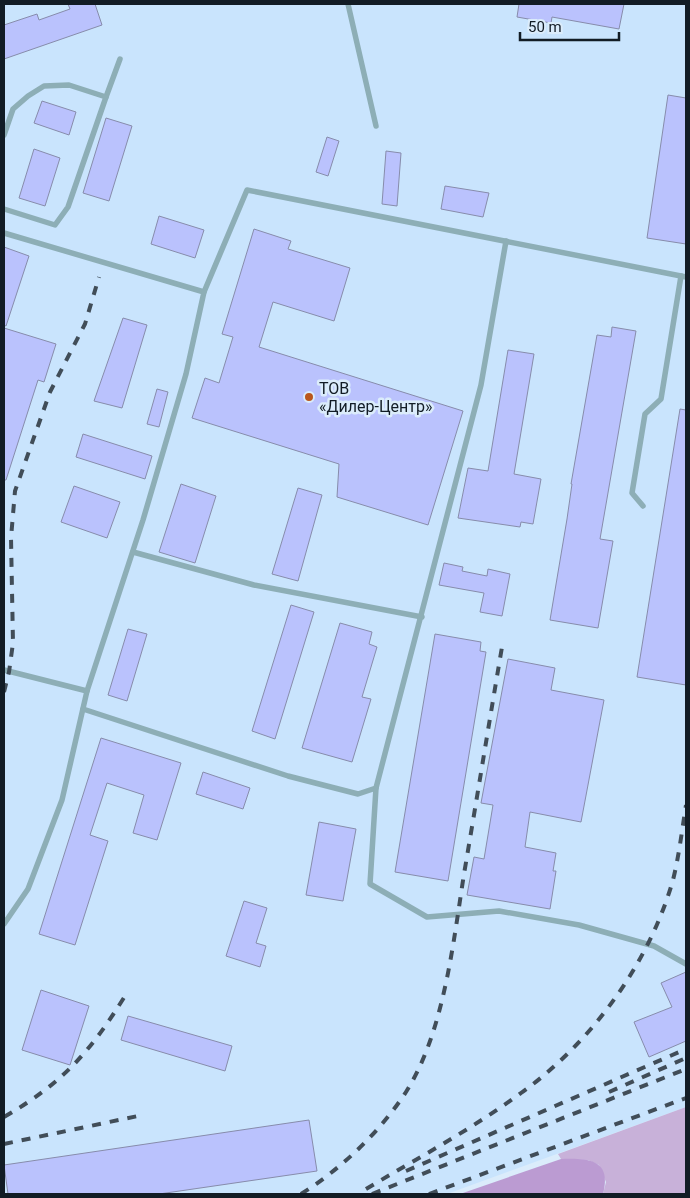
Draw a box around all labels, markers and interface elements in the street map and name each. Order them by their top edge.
scale bar [520,10,619,42]
text: 50 m [528,18,562,36]
place label: ТОВ «Дилер-Центр» [319,379,433,416]
marker: ТОВ «Дилер-Центр» [303,391,315,403]

